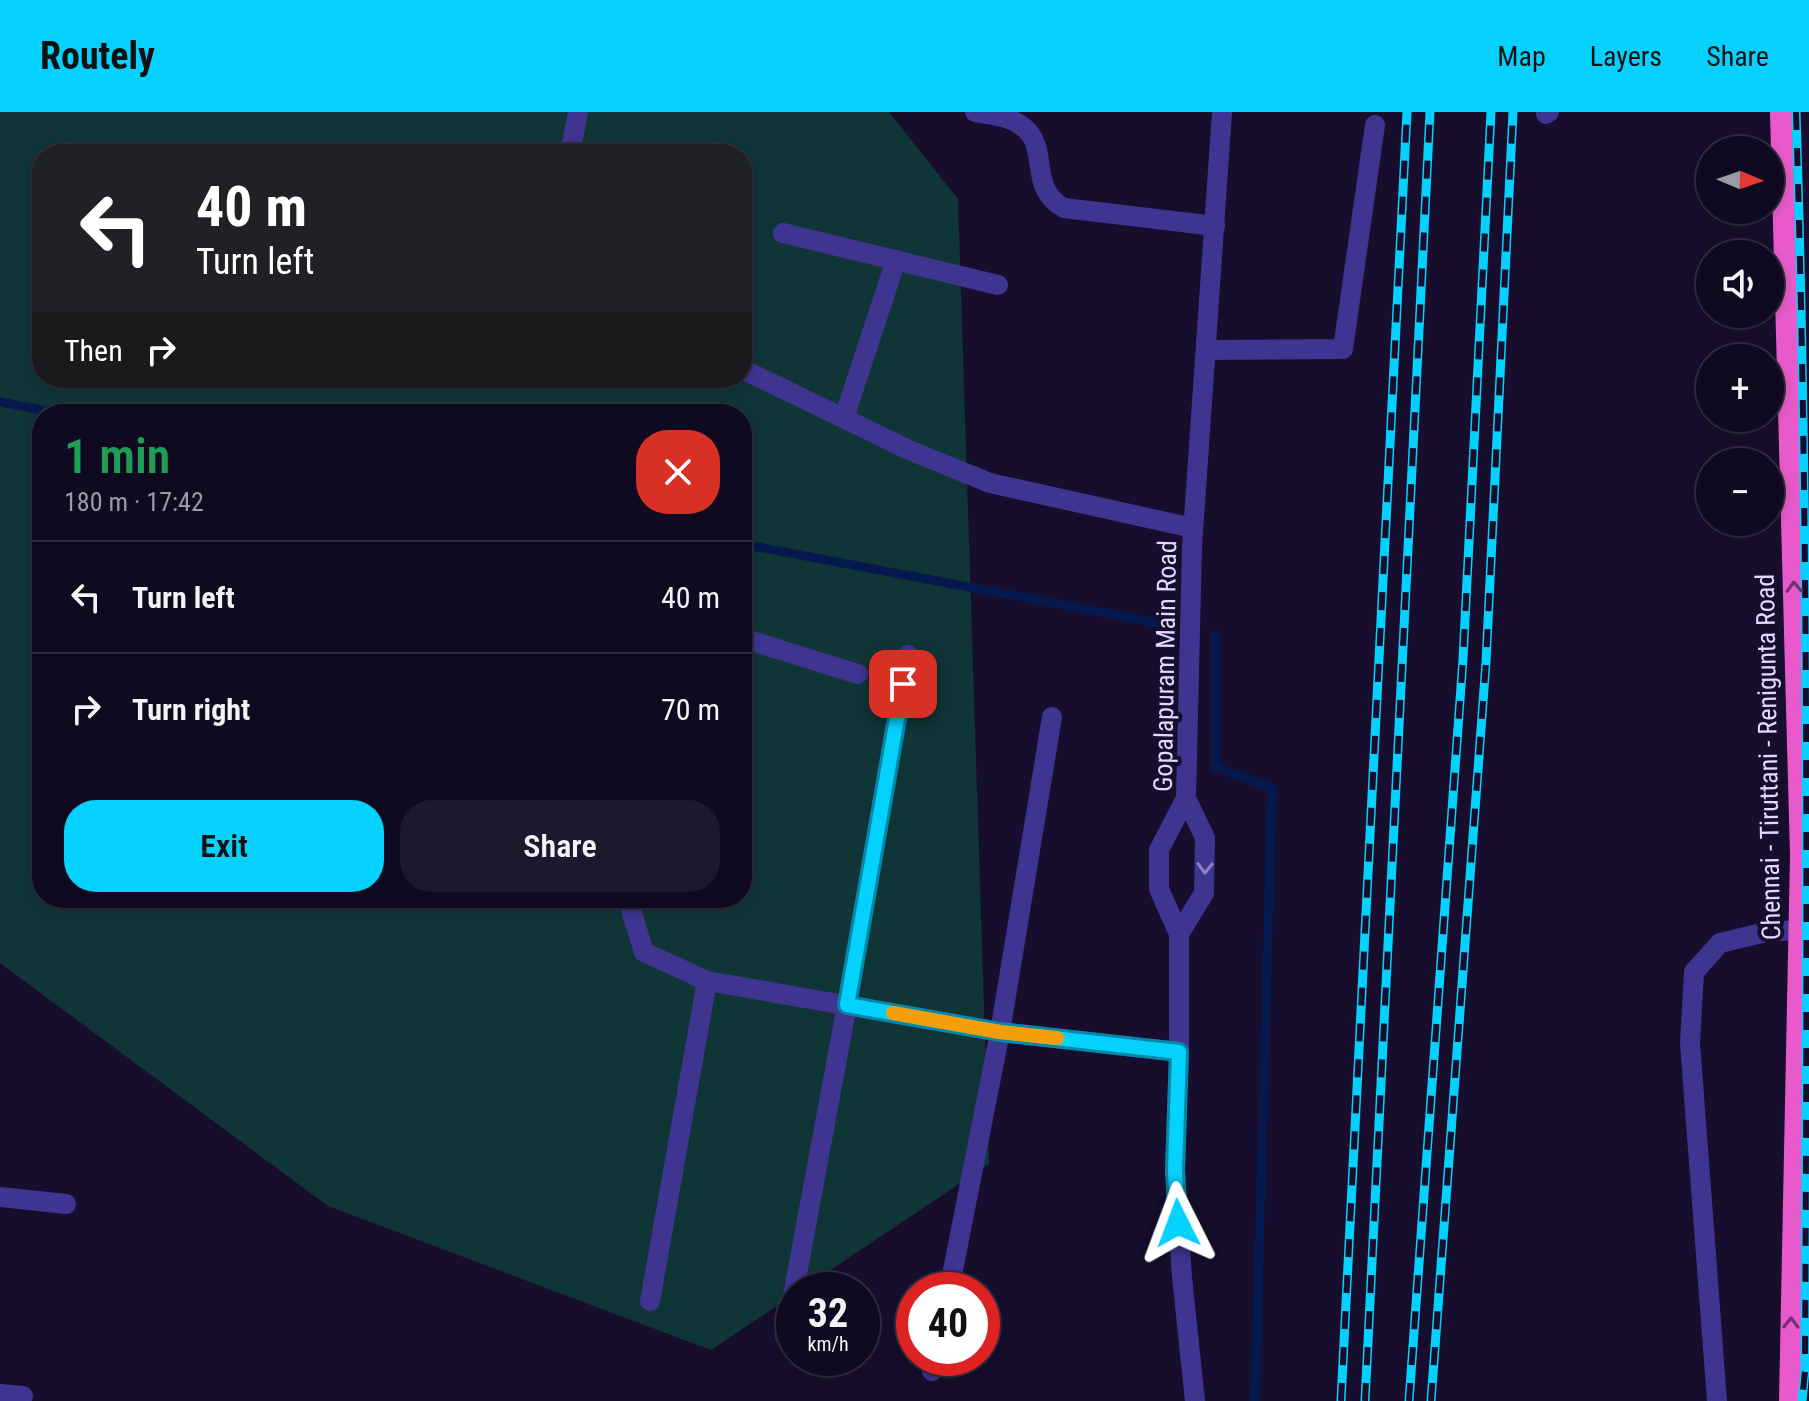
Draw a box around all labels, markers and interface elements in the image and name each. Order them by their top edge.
text: Routely [40,34,155,78]
text: Map [1497,40,1546,73]
text: Layers [1590,40,1662,73]
text: Share [1706,40,1769,73]
north arrow [1696,136,1784,224]
map controls [1696,136,1784,536]
text: 40 m [196,174,307,240]
icon: left [64,176,168,280]
button: sound [1696,240,1784,328]
text: Turn left [196,241,314,283]
icon: right [139,328,183,372]
text: Then [64,333,123,368]
button: + [1696,344,1784,432]
text: 1 min [64,428,170,485]
button: close [636,430,720,514]
button: − [1696,448,1784,536]
text: 180 m · 17:42 [64,487,204,517]
street label: Gopalapuram Main Road [1148,540,1182,792]
street label: Chennai - Tiruttani - Renigunta Road [1750,573,1786,941]
icon: left [64,575,108,619]
text: Turn left [132,580,235,615]
text: 40 m [661,580,720,615]
one-way arrow [1785,580,1803,593]
pin [869,650,937,718]
icon: arrive [881,662,925,706]
icon: right [64,687,108,731]
text: Turn right [132,692,250,727]
text: 70 m [661,692,720,727]
button: Exit [64,800,384,892]
button: Share [400,800,720,892]
one-way arrow [1196,862,1214,875]
position arrow [1136,1181,1220,1265]
speed limit sign: 40 [896,1272,1000,1376]
text: 32 [808,1290,848,1337]
one-way arrow [1783,1316,1800,1329]
text: km/h [807,1332,849,1356]

